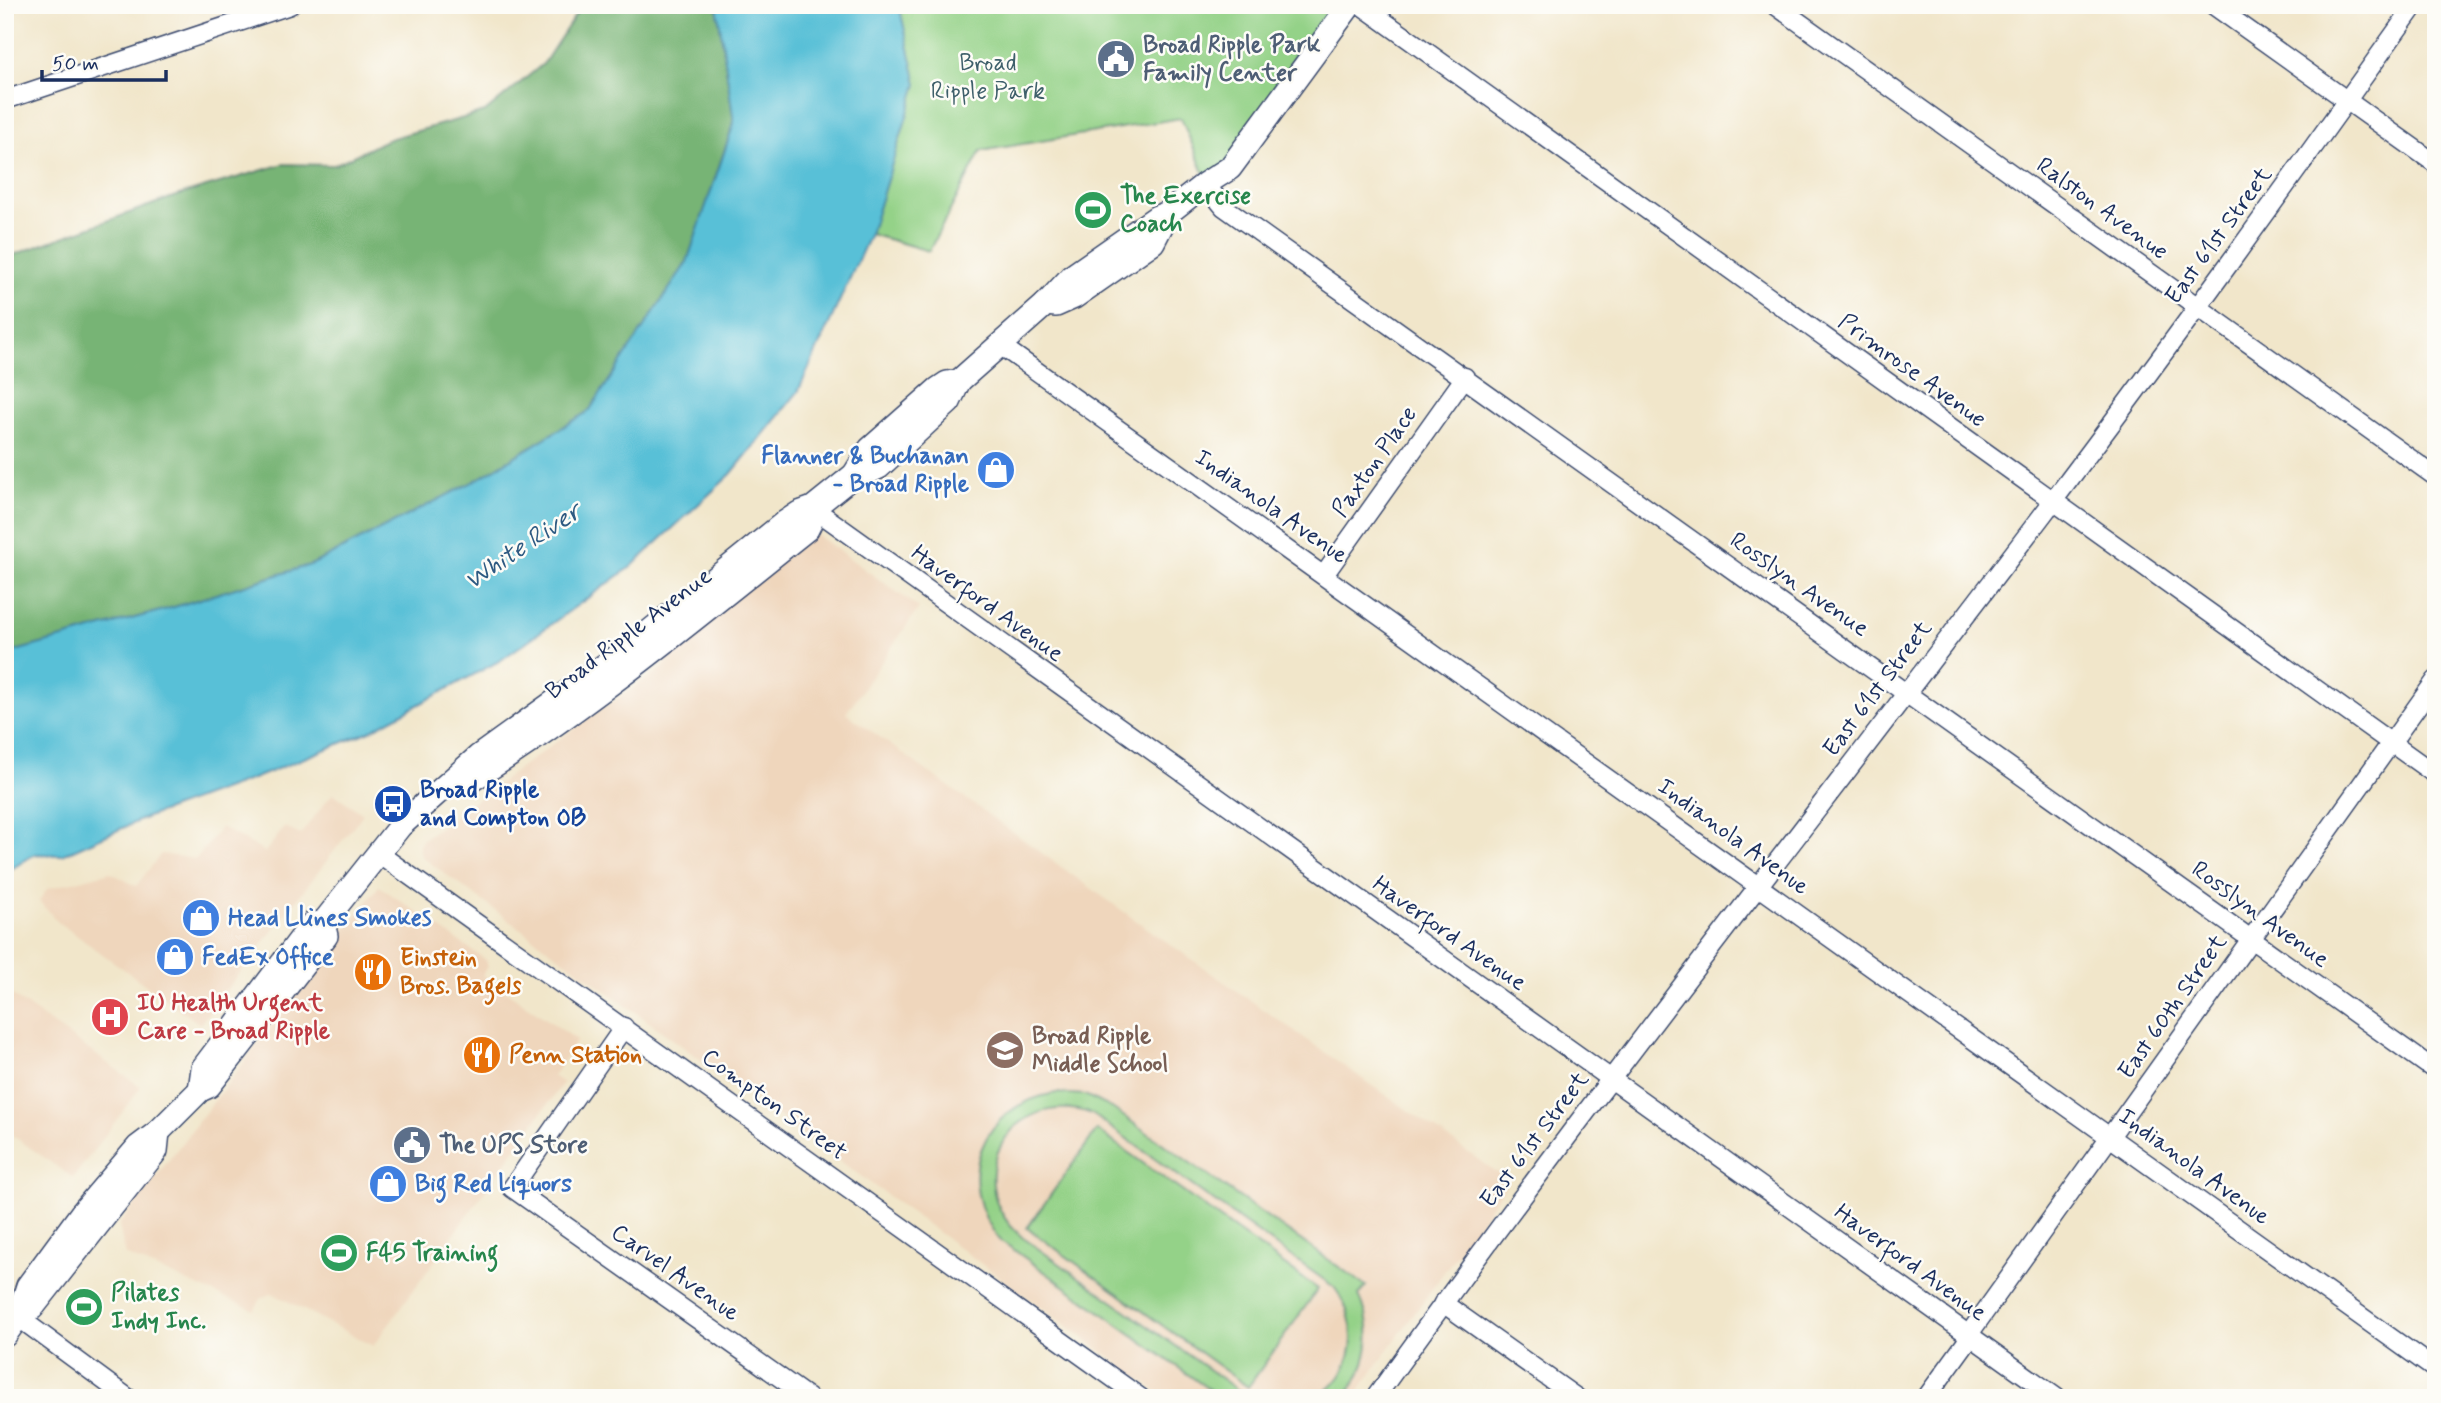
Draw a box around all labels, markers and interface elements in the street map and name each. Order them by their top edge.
place label: Broad Ripple Park Family Center [1143,30,1321,89]
scale bar [42,38,166,82]
public building icon: Broad Ripple Park Family Center [1095,38,1137,80]
park label: Broad Ripple Park [931,48,1045,107]
text: 50 m [52,50,99,78]
street label: Ralston Avenue [2030,151,2174,267]
street label: East 61st Street [2158,161,2280,311]
place label: The Exercise Coach [1120,181,1251,240]
sports icon: The Exercise Coach [1072,189,1114,231]
street label: Primrose Avenue [1832,307,1992,435]
street label: Paxton Place [1325,400,1425,524]
place label: Flanner & Buchanan - Broad Ripple [761,441,970,500]
street label: Indianola Avenue [1188,443,1354,571]
shop icon: Flanner & Buchanan - Broad Ripple [975,449,1017,491]
water label: White River [458,493,591,598]
street label: Rosslyn Avenue [1723,526,1875,645]
street label: Haverford Avenue [903,538,1070,672]
street label: Broad Ripple Avenue [539,561,719,707]
street label: East 61st Street [1817,615,1939,763]
street label: Indianola Avenue [1651,771,1815,903]
place label: Broad Ripple and Compton OB [420,775,586,834]
bus stop icon: Broad Ripple and Compton OB [372,783,414,825]
street label: Rosslyn Avenue [2185,855,2335,976]
street label: Haverford Avenue [1365,869,1532,1000]
shop icon: Head Llines Smokes [180,897,222,939]
place label: Head Llines Smokes [228,903,432,934]
street label: East 60th Street [2111,928,2235,1086]
shop icon: FedEx Office [154,936,196,978]
place label: FedEx Office [202,942,334,973]
place label: Einstein Bros. Bagels [400,943,522,1005]
restaurant icon: Einstein Bros. Bagels [352,951,394,993]
place label: IU Health Urgent Care - Broad Ripple [137,988,331,1047]
hospital icon: IU Health Urgent Care - Broad Ripple [89,996,131,1038]
place label: Broad Ripple Middle School [1032,1021,1168,1080]
school or university icon: Broad Ripple Middle School [984,1029,1026,1071]
restaurant icon: Penn Station [461,1034,503,1076]
place label: Penn Station [509,1040,642,1071]
street label: Compton Street [695,1042,853,1168]
street label: East 61st Street [1474,1066,1596,1214]
street label: Indianola Avenue [2112,1101,2276,1233]
public building icon: The UPS Store [391,1124,433,1166]
place label: The UPS Store [439,1130,588,1161]
shop icon: Big Red Liquors [367,1163,409,1205]
place label: Big Red Liquors [415,1169,572,1203]
street label: Haverford Avenue [1826,1197,1993,1331]
street label: Carvel Avenue [605,1217,745,1329]
sports icon: F45 Training [318,1232,360,1274]
place label: F45 Training [366,1238,498,1272]
place label: Pilates Indy Inc. [111,1278,206,1337]
sports icon: Pilates Indy Inc. [63,1286,105,1328]

